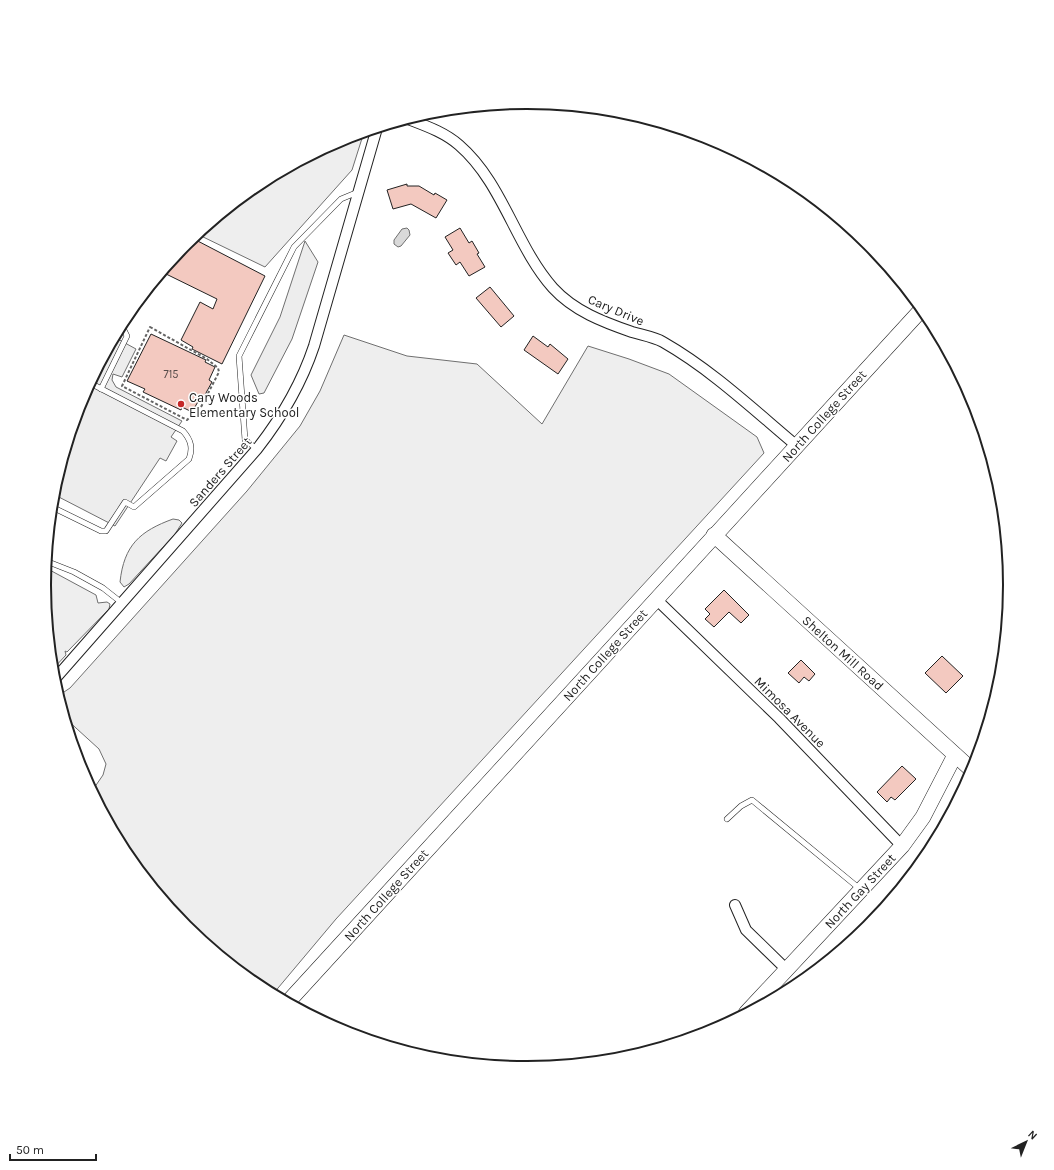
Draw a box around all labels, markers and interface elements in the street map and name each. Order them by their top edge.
street label: Cary Drive [586,292,647,329]
street label: North College Street [779,367,869,465]
house number: 715 [163,368,179,381]
place label: Cary Woods Elementary School [189,390,299,420]
marker: Cary Woods Elementary School [176,399,186,409]
street label: Sanders Street [186,434,254,510]
street label: North College Street [560,606,650,704]
street label: Shelton Mill Road [799,613,887,693]
street label: Mimosa Avenue [751,673,829,751]
street label: North College Street [341,846,431,944]
street label: North Gay Street [821,850,899,932]
north arrow [1006,1122,1046,1162]
text: N [1025,1128,1040,1142]
scale bar [10,1136,96,1162]
text: 50 m [16,1143,44,1157]

